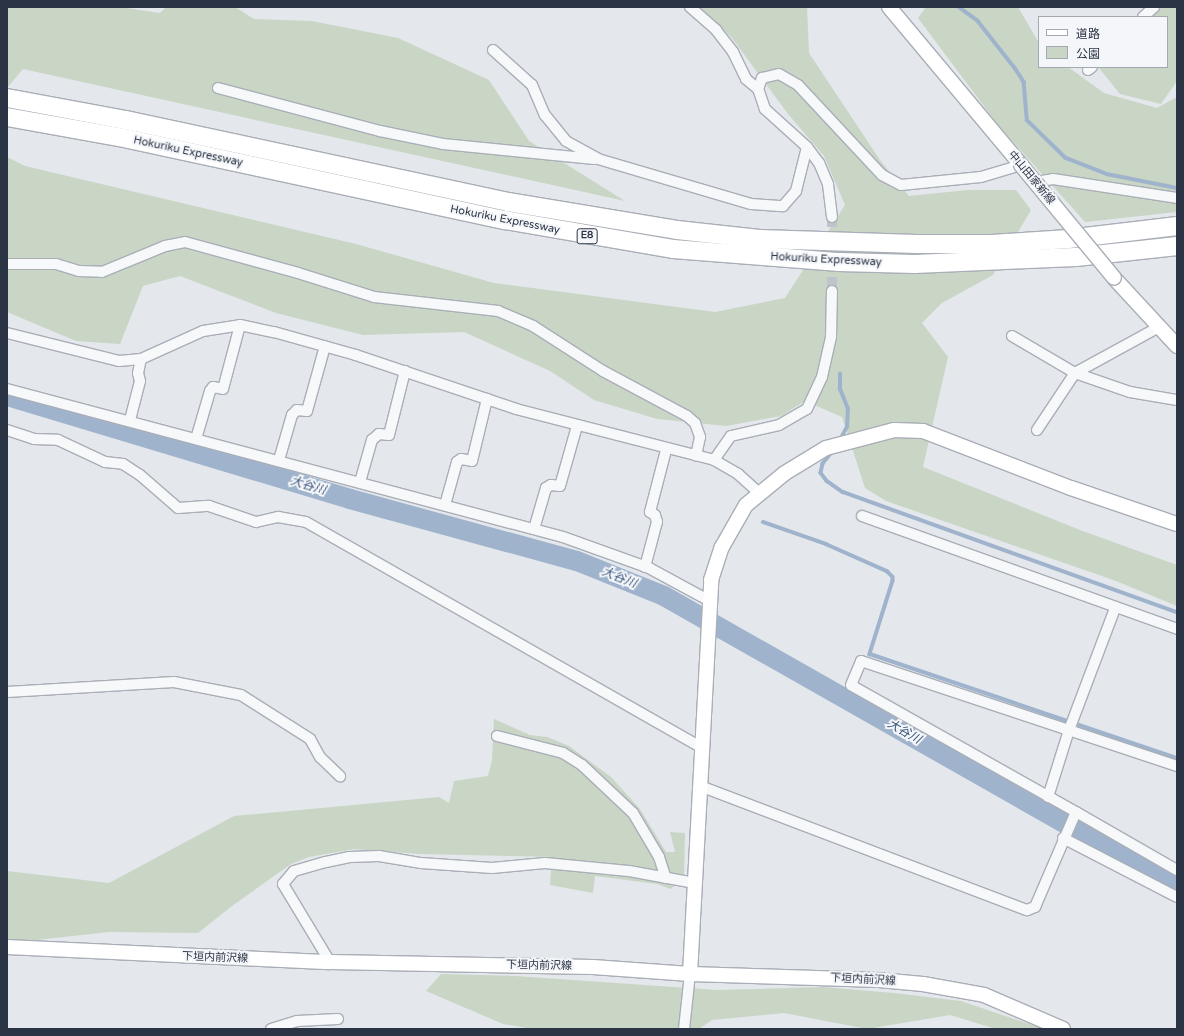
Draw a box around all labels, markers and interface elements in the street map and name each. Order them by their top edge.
legend [1038,16,1168,68]
text: 道路 [1076,27,1100,41]
text: 公園 [1076,47,1100,61]
street label: Hokuriku Expressway [132,134,244,170]
street label: 中山田家新線 [1005,148,1057,208]
street label: Hokuriku Expressway [449,203,561,237]
road number: E8 [576,228,598,244]
street label: Hokuriku Expressway [770,250,882,270]
water label: 大谷川 [289,474,327,498]
water label: 大谷川 [600,565,638,591]
water label: 大谷川 [885,717,923,747]
street label: 下垣内前沢線 [182,950,248,966]
street label: 下垣内前沢線 [506,959,572,973]
street label: 下垣内前沢線 [830,972,896,988]

